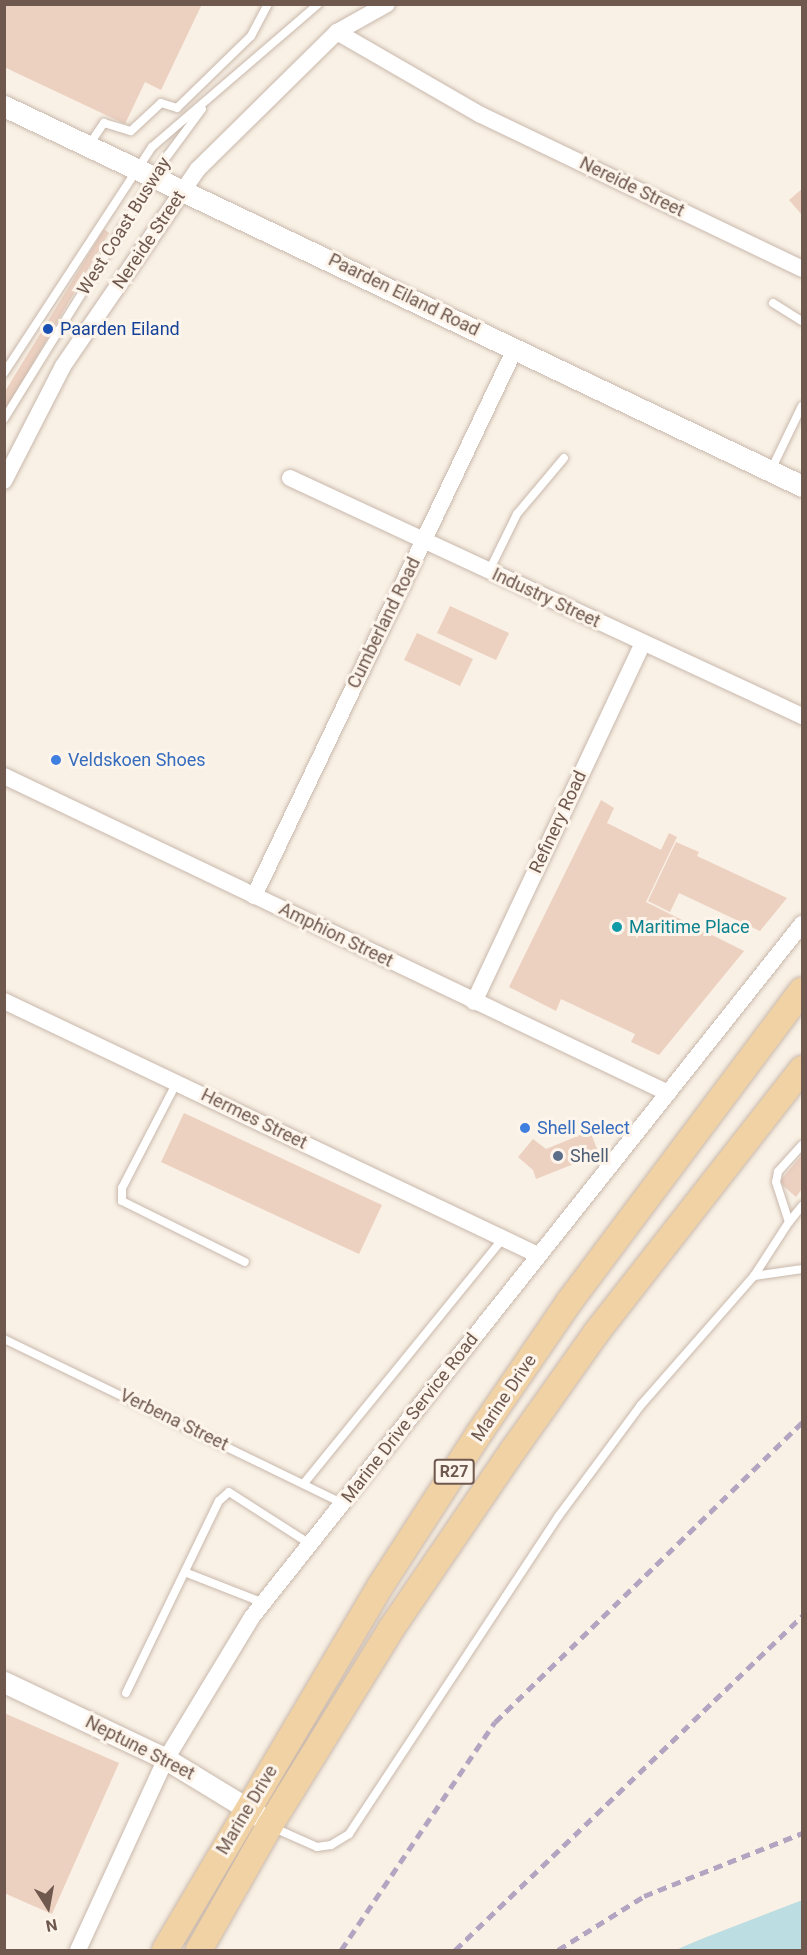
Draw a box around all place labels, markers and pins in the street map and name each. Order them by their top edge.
place label: Paarden Eiland [60,318,180,340]
marker: Paarden Eiland [41,322,55,336]
place label: Veldskoen Shoes [68,749,205,771]
marker: Veldskoen Shoes [49,753,63,767]
place label: Maritime Place [629,916,750,938]
marker: Maritime Place [610,920,624,934]
place label: Shell Select [537,1117,630,1139]
marker: Shell Select [518,1121,532,1135]
place label: Shell [570,1145,609,1167]
marker: Shell [551,1149,565,1163]

